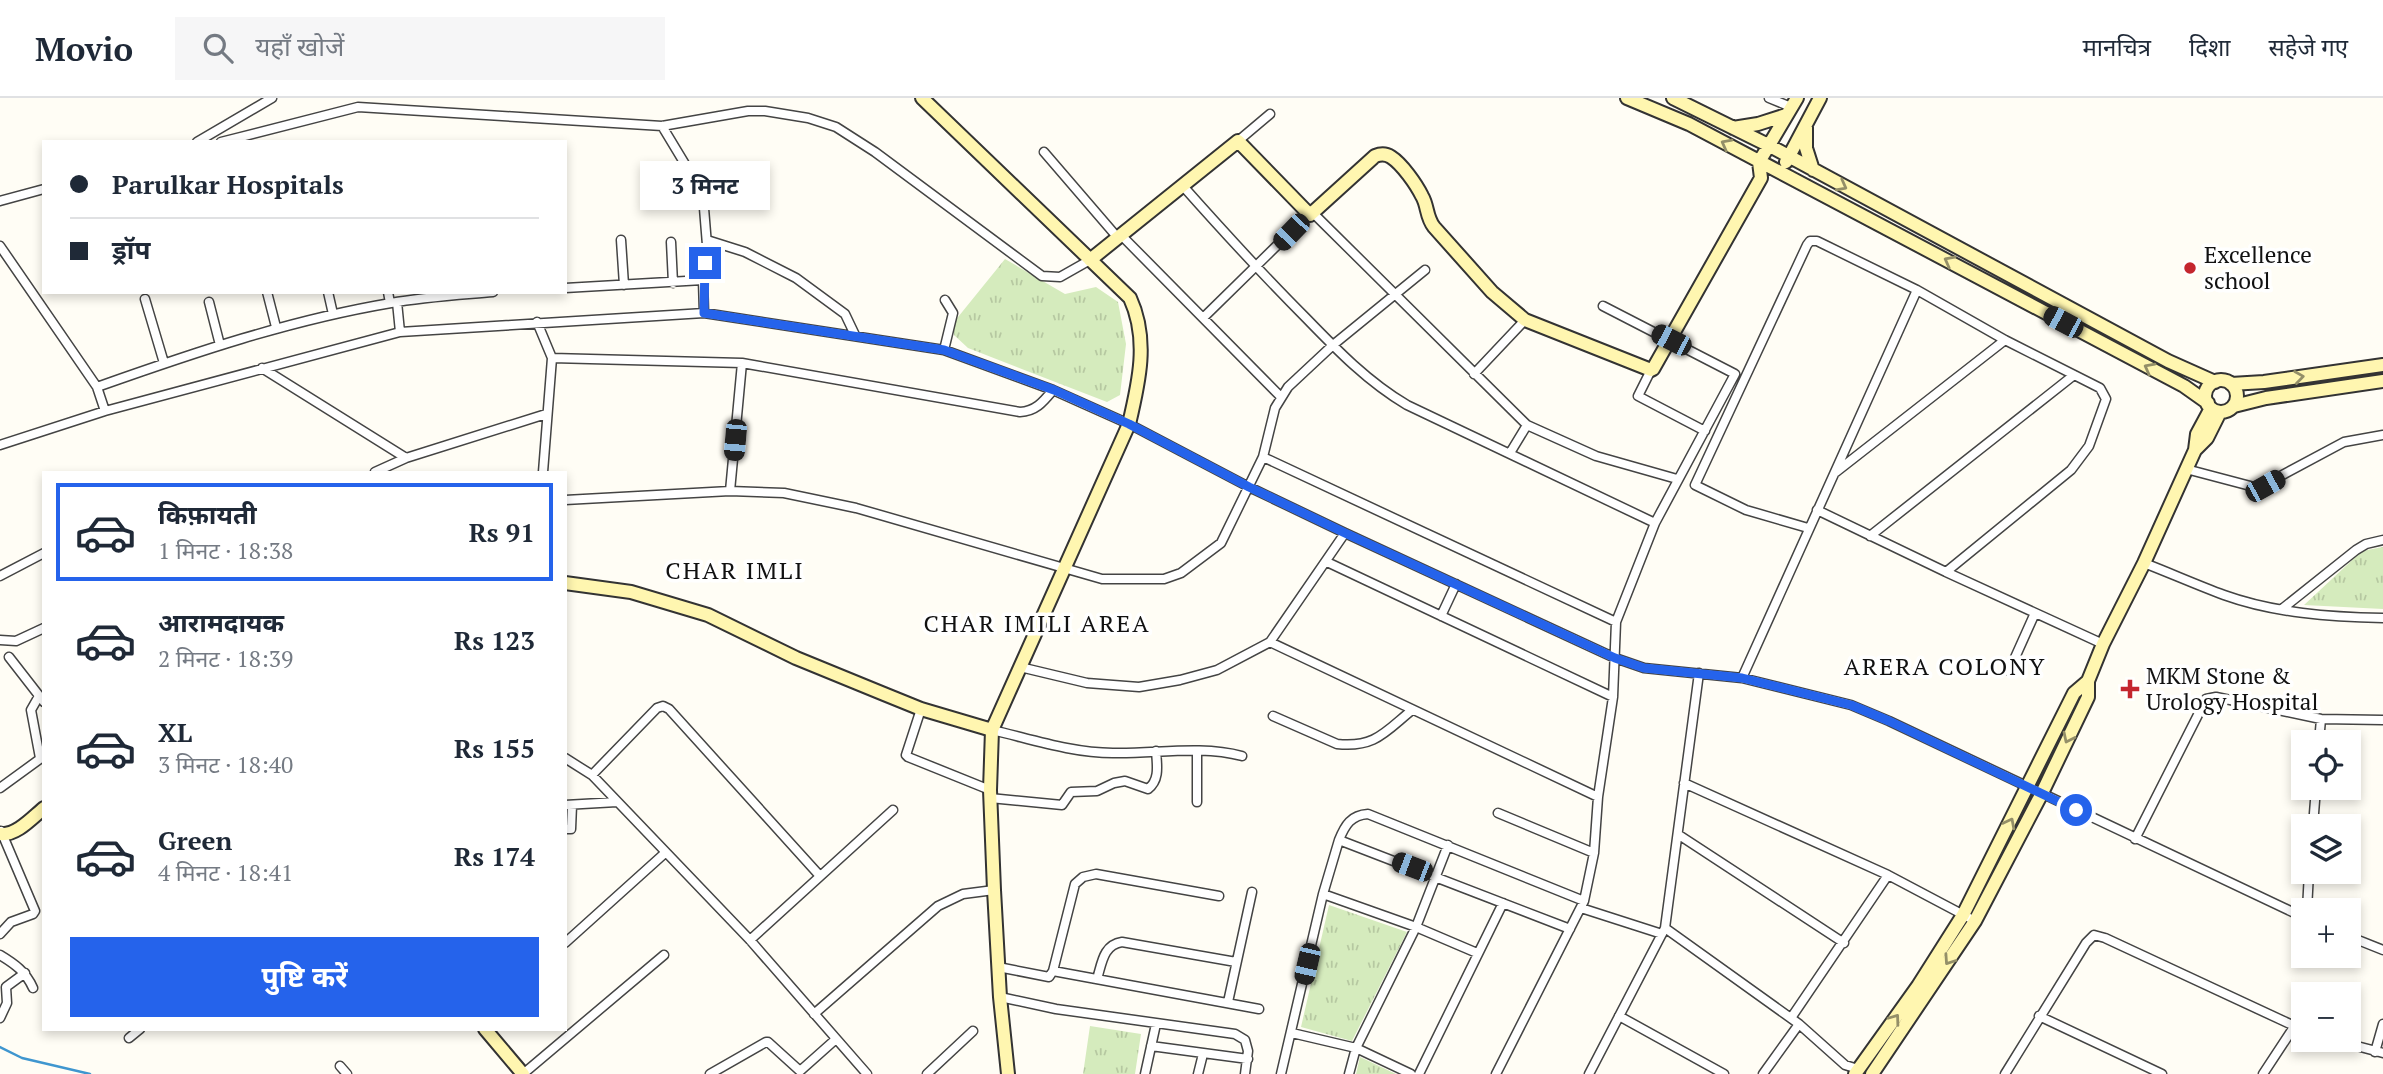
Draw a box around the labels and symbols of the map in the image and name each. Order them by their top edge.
one-way arrow [1720,138,1733,152]
callout: 3 मिनट [640,162,770,211]
one-way arrow [1835,178,1847,191]
car [1269,210,1314,254]
place label: Excellence school [2204,239,2312,296]
route end [689,247,721,279]
one-way arrow [1943,256,1956,269]
marker: Excellence school [2182,260,2198,276]
car [2040,303,2087,341]
car [1648,321,1695,359]
one-way arrow [2144,363,2157,376]
one-way arrow [2293,369,2305,384]
car [723,418,748,462]
car [2242,467,2289,505]
district label: CHAR IMLI [665,554,805,586]
district label: CHAR IMILI AREA [923,607,1151,639]
district label: ARERA COLONY [1844,650,2046,682]
place label: MKM Stone & Urology Hospital [2146,660,2318,717]
marker: MKM Stone & Urology Hospital [2120,679,2140,699]
one-way arrow [2063,731,2077,743]
route start [2060,794,2092,826]
one-way arrow [2001,818,2015,830]
car [1389,850,1436,884]
car [1293,941,1322,987]
one-way arrow [1944,952,1957,965]
one-way arrow [1886,1014,1899,1027]

